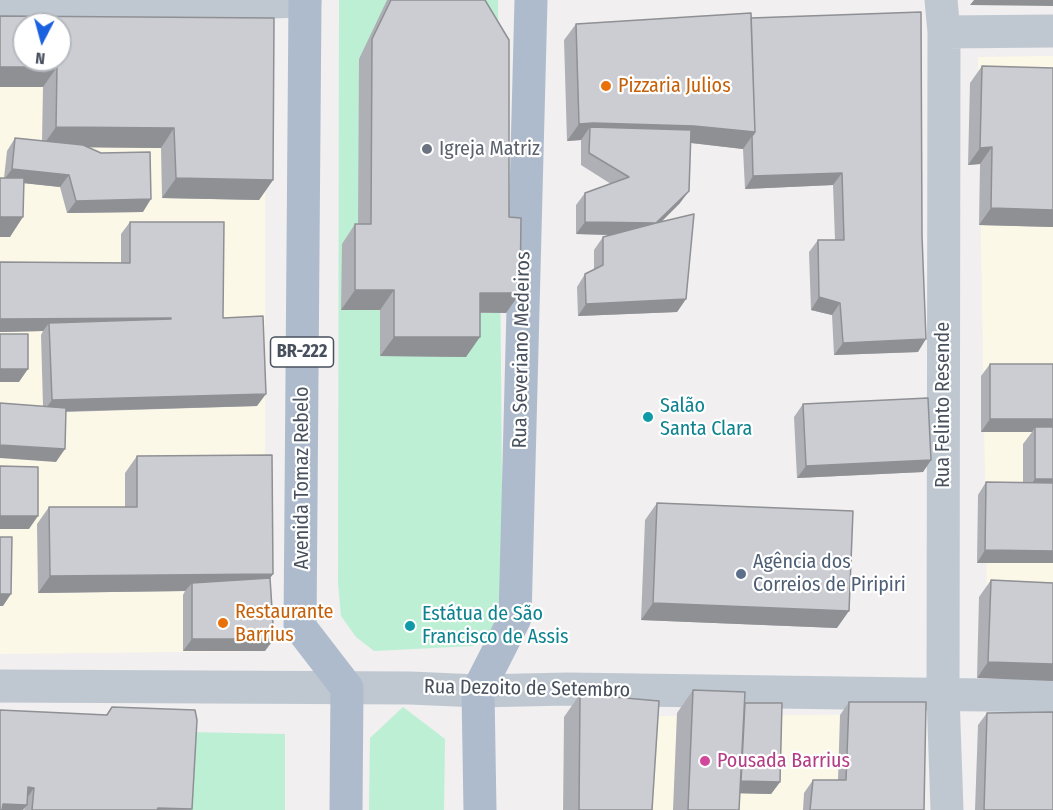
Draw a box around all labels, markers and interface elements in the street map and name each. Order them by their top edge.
north arrow [12,12,72,72]
text: N [35,48,46,68]
place label: Pizzaria Julios [618,74,731,98]
marker: Pizzaria Julios [599,79,613,93]
place label: Igreja Matriz [439,137,540,161]
marker: Igreja Matriz [420,142,434,156]
street label: Rua Severiano Medeiros [508,251,536,449]
street label: Rua Felinto Resende [931,322,955,488]
road number: BR-222 [270,337,334,367]
street label: Avenida Tomaz Rebelo [290,386,314,570]
place label: Salão Santa Clara [660,394,752,441]
marker: Salão Santa Clara [641,410,655,424]
place label: Agência dos Correios de Piripiri [753,550,906,597]
marker: Agência dos Correios de Piripiri [734,567,748,581]
place label: Restaurante Barrius [235,600,333,647]
place label: Estátua de São Francisco de Assis [422,602,569,649]
marker: Restaurante Barrius [216,616,230,630]
marker: Estátua de São Francisco de Assis [403,619,417,633]
street label: Rua Dezoito de Setembro [424,675,630,703]
place label: Pousada Barrius [717,749,850,773]
marker: Pousada Barrius [698,754,712,768]

